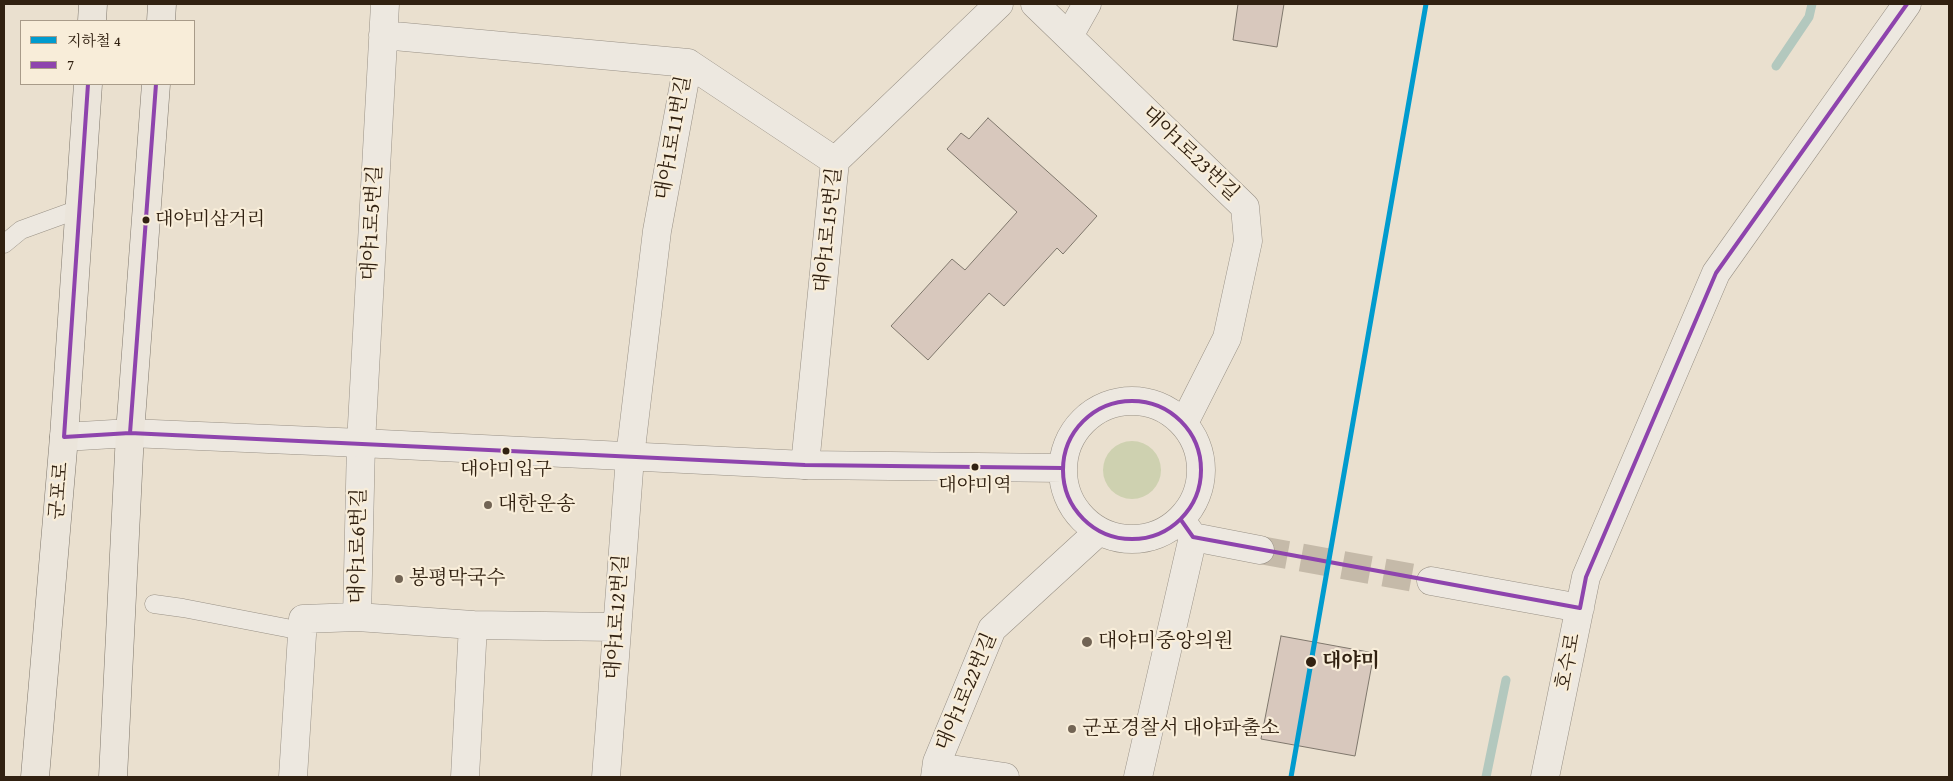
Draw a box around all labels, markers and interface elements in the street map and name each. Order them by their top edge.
legend [20,20,195,85]
text: 지하철 4 [67,30,121,51]
text: 7 [67,54,74,75]
street label: 대야1로11번길 [651,74,697,202]
street label: 대야1로23번길 [1137,102,1243,206]
street label: 대야1로5번길 [358,165,388,281]
street label: 대야1로15번길 [811,166,847,294]
place label: 대야미삼거리 [155,209,265,231]
marker: 대야미삼거리 [141,215,151,225]
marker: 대야미입구 [501,446,511,456]
place label: 대야미입구 [460,459,552,481]
street label: 군포로 [46,461,74,521]
marker: 대야미역 [970,462,980,472]
place label: 대야미역 [938,475,1012,497]
street label: 대야1로6번길 [346,488,372,604]
place label: 대한운송 [498,493,575,517]
marker: 대한운송 [482,499,494,511]
street label: 대야1로12번길 [602,554,634,680]
place label: 봉평막국수 [409,567,506,591]
marker: 봉평막국수 [393,573,405,585]
street label: 대야1로22번길 [931,630,1003,754]
place label: 대야미중앙의원 [1098,630,1233,654]
street label: 호수로 [1552,631,1586,693]
marker: 대야미중앙의원 [1080,635,1094,649]
place label: 대야미 [1322,650,1380,674]
marker: 대야미 [1304,655,1318,669]
place label: 군포경찰서 대야파출소 [1082,717,1280,741]
marker: 군포경찰서 대야파출소 [1066,723,1078,735]

